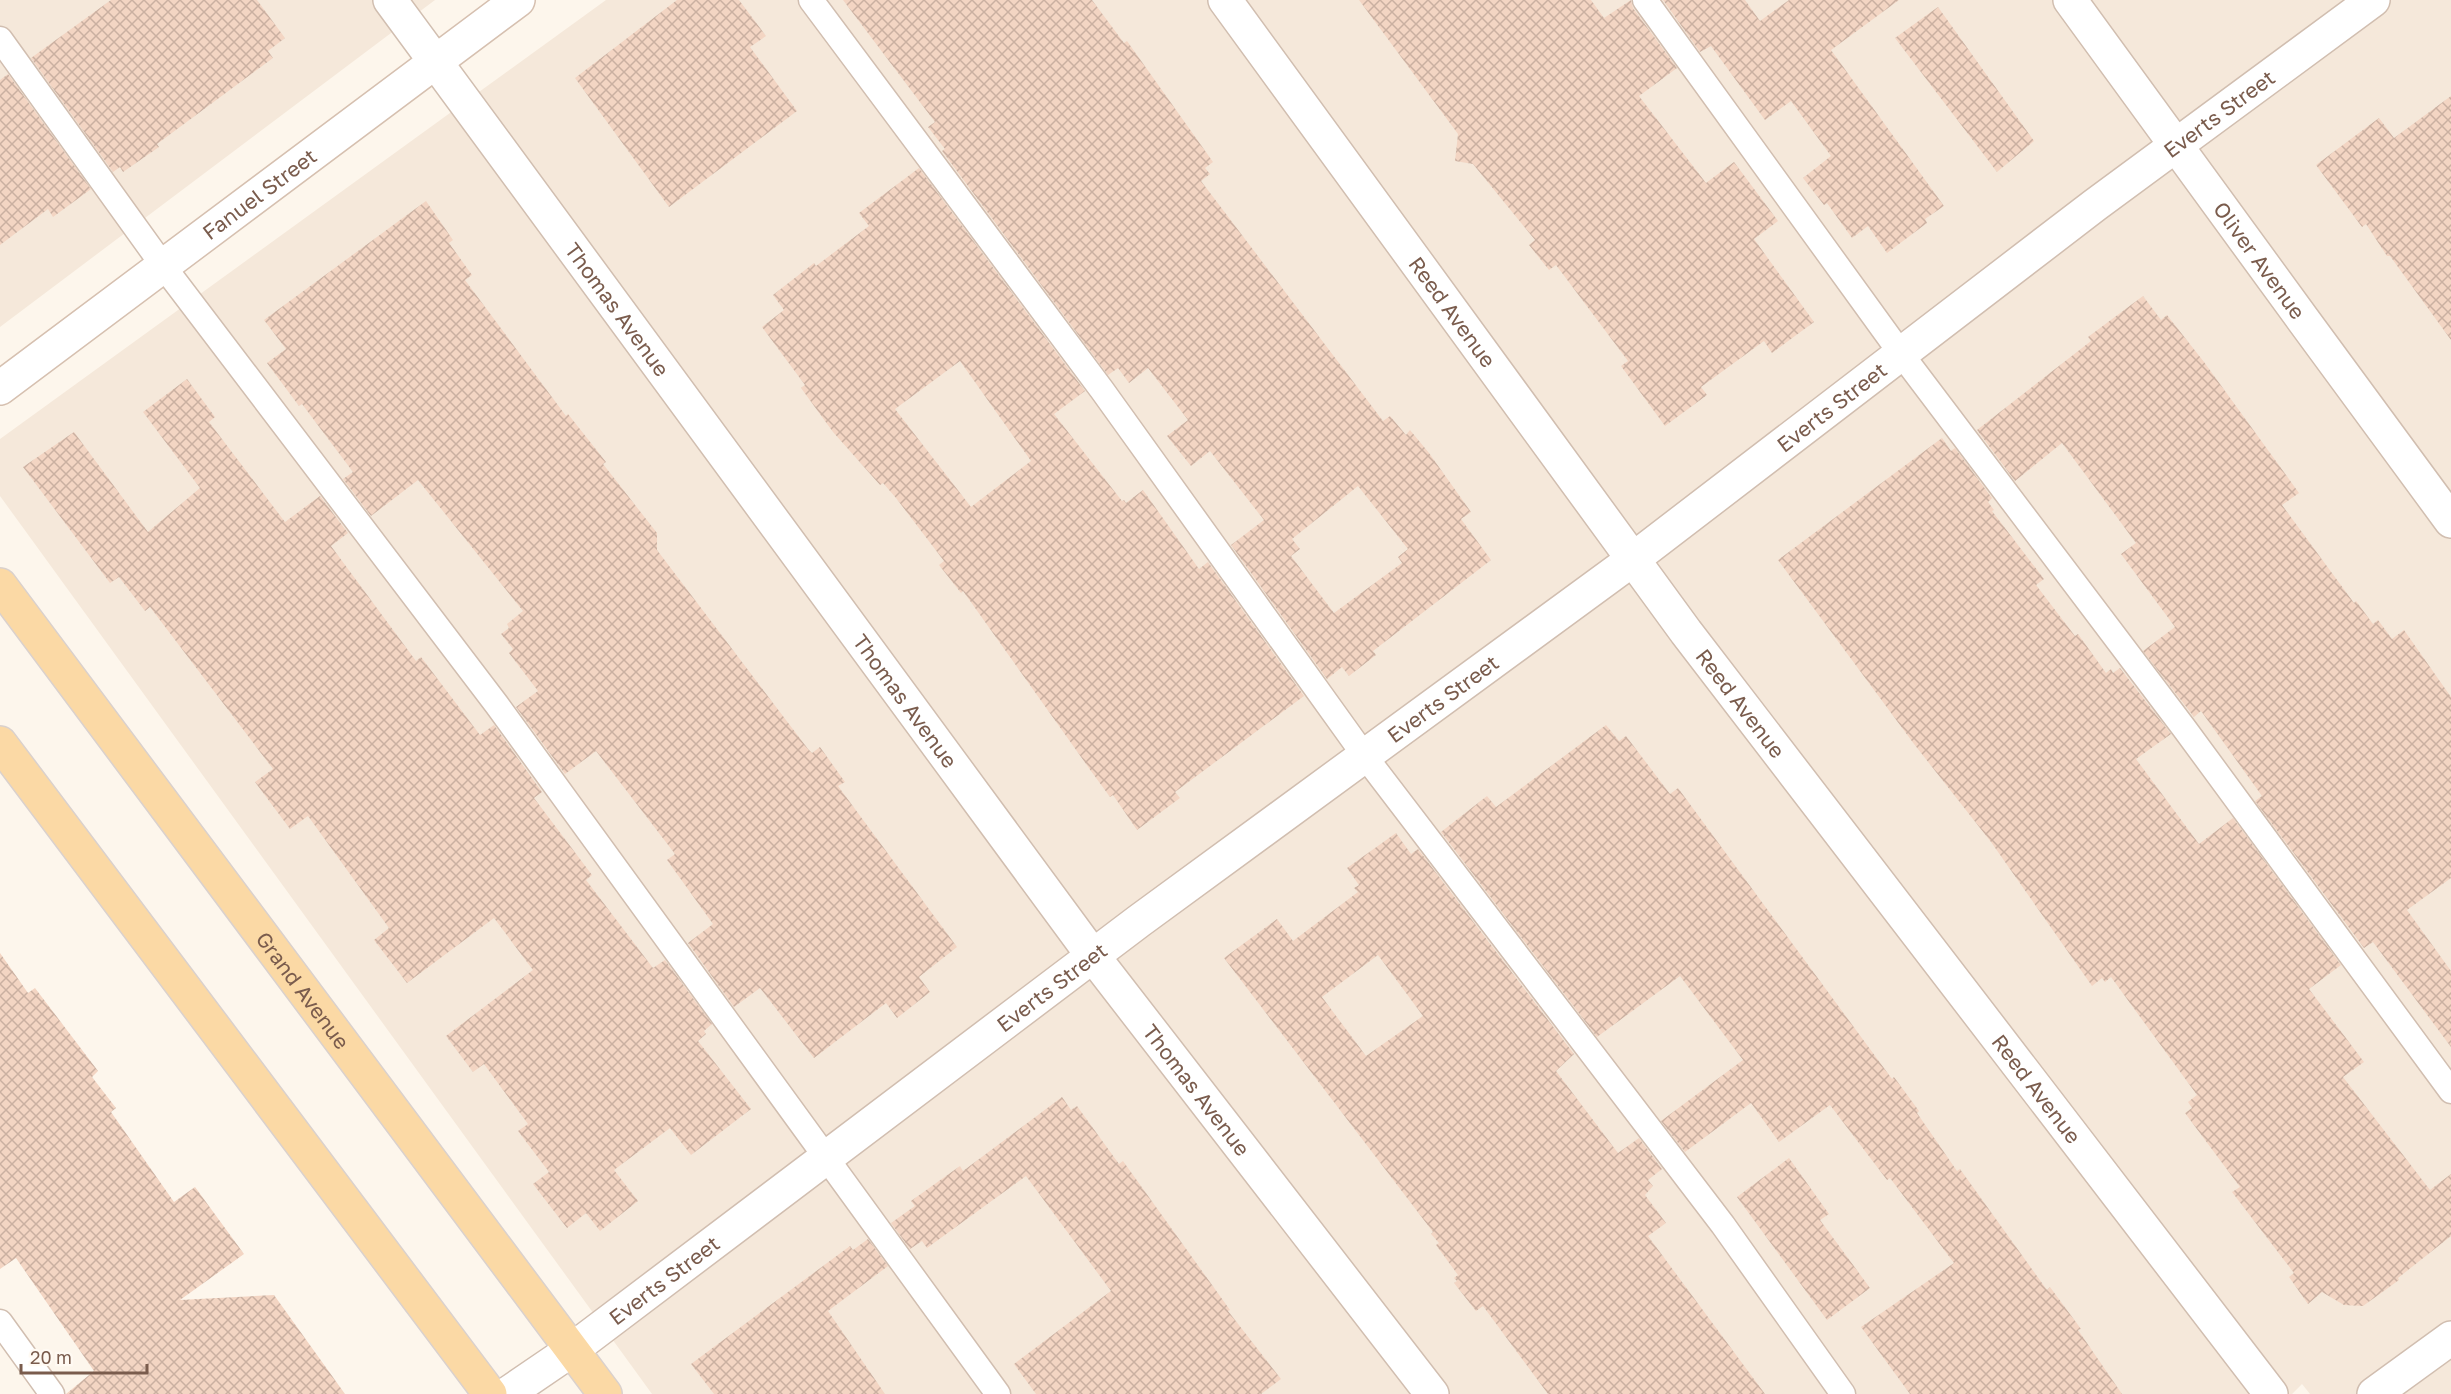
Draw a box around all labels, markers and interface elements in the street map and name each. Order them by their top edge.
street label: Everts Street [2158,64,2280,163]
street label: Fanuel Street [197,143,322,245]
street label: Oliver Avenue [2208,196,2311,324]
street label: Thomas Avenue [560,237,675,381]
street label: Reed Avenue [1403,251,1502,372]
street label: Everts Street [1771,357,1892,457]
street label: Thomas Avenue [848,629,963,773]
street label: Reed Avenue [1691,643,1791,763]
street label: Everts Street [1382,649,1504,748]
street label: Grand Avenue [251,926,355,1054]
street label: Everts Street [991,937,1112,1037]
street label: Thomas Avenue [1138,1019,1256,1161]
street label: Reed Avenue [1986,1029,2087,1148]
street label: Everts Street [604,1230,724,1330]
scale bar [21,1337,147,1375]
text: 20 m [30,1346,72,1368]

